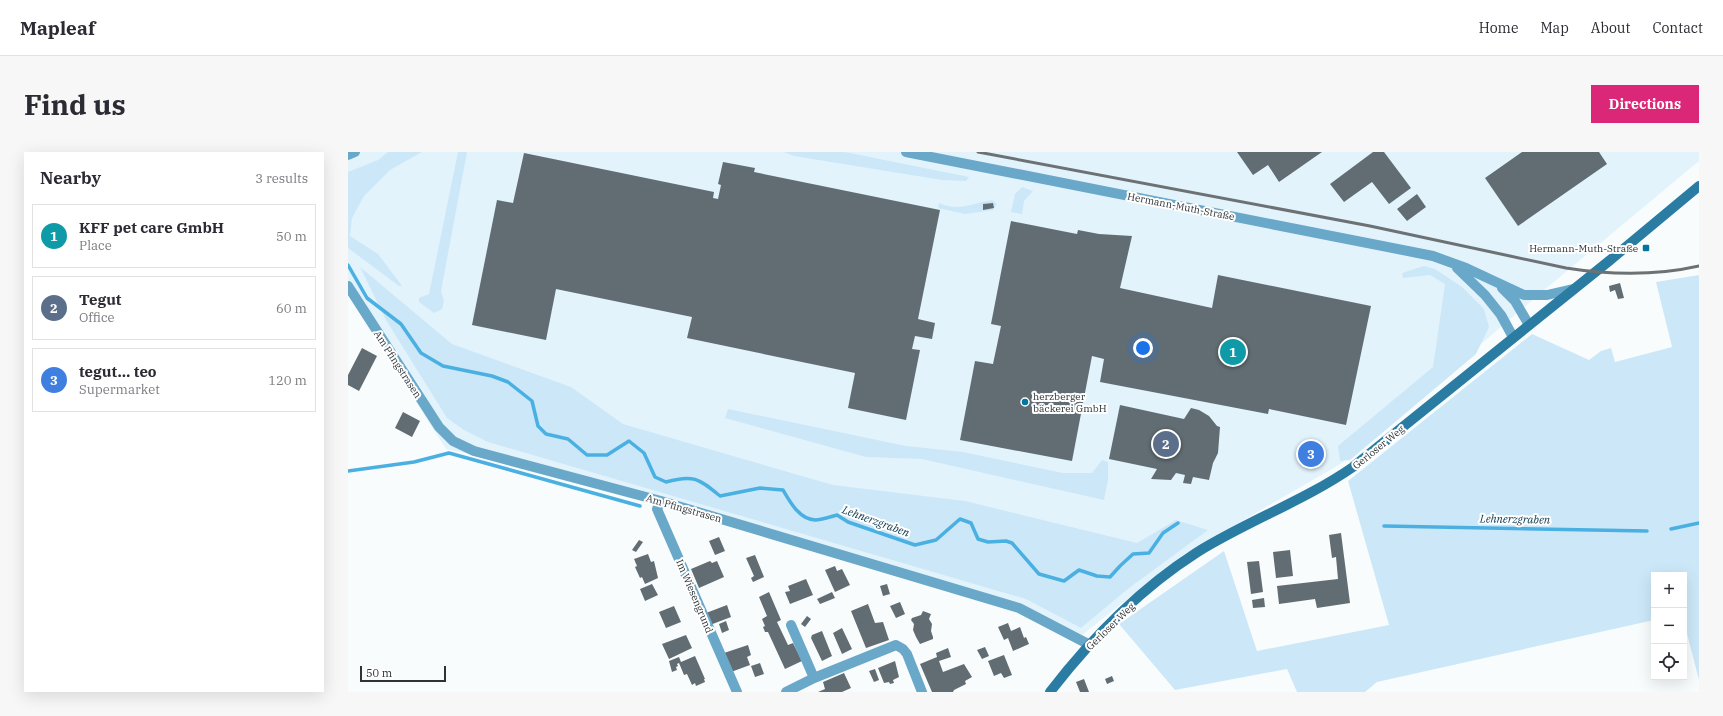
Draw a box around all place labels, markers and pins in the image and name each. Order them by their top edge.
place label: Hermann-Muth-Straße [1529,242,1638,255]
marker: Hermann-Muth-Straße [1641,243,1651,253]
pin: 1 [1220,337,1246,367]
place label: herzberger bäckerei GmbH [1033,390,1107,415]
marker: herzberger bäckerei GmbH [1020,397,1030,407]
pin: 2 [1153,429,1179,459]
pin: 3 [1298,439,1324,469]

